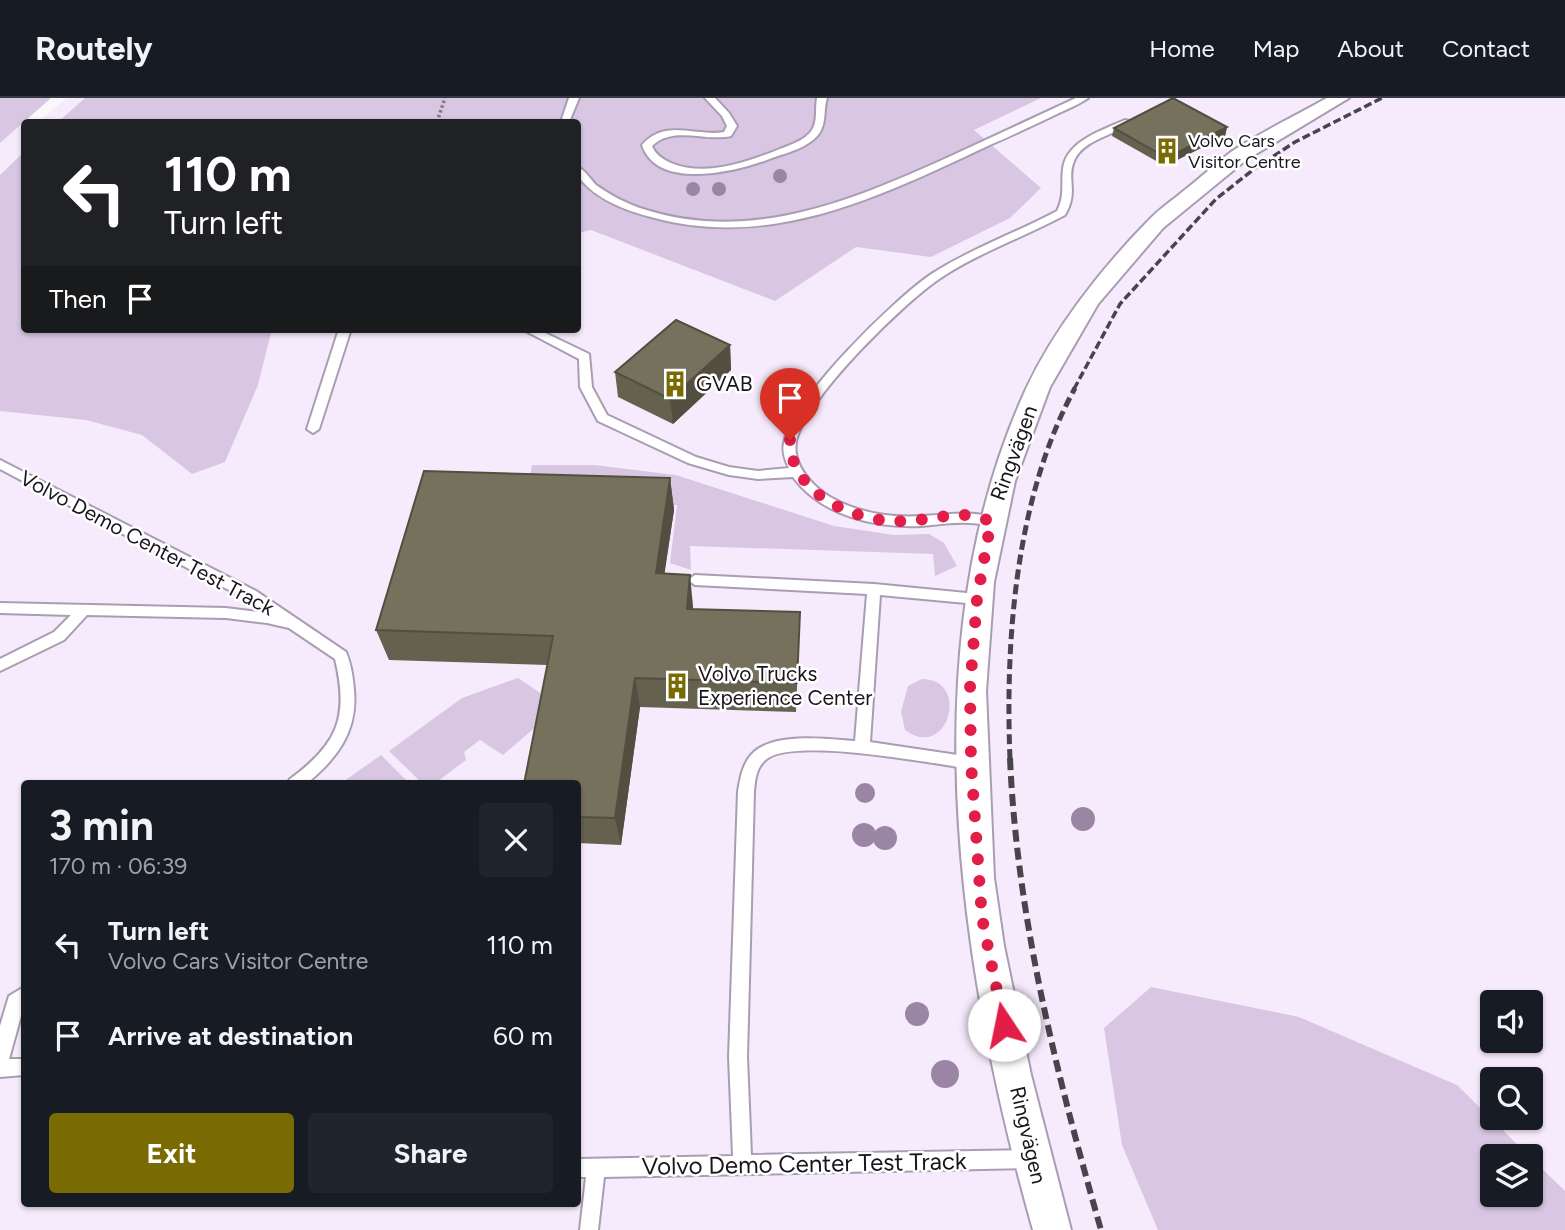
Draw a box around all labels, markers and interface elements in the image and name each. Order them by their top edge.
text: Routely [35,29,153,68]
text: Home [1149,34,1215,63]
text: Map [1253,34,1299,63]
text: About [1337,34,1404,63]
text: Contact [1442,34,1530,63]
place label: Volvo Cars Visitor Centre [1188,130,1301,173]
building icon: Volvo Cars Visitor Centre [1152,136,1182,166]
text: 110 m [164,144,292,203]
icon: left [49,147,140,238]
text: Turn left [164,204,283,242]
icon: arrive [121,280,159,318]
text: Then [49,283,107,315]
pin [760,368,820,440]
building icon: GVAB [660,369,690,399]
place label: GVAB [696,371,753,396]
icon: arrive [771,379,809,417]
street label: Ringvägen [985,402,1042,504]
street label: Volvo Demo Center Test Track [16,465,279,621]
place label: Volvo Trucks Experience Center [698,661,872,710]
building icon: Volvo Trucks Experience Center [662,671,692,701]
text: 3 min [49,800,154,851]
button: close [479,803,553,877]
text: 170 m · 06:39 [49,852,187,880]
text: Turn left [108,915,209,947]
icon: left [49,926,87,964]
text: 110 m [486,929,553,961]
text: Volvo Cars Visitor Centre [108,947,368,975]
position arrow [967,988,1041,1062]
map controls [1480,990,1543,1207]
button: sound [1480,990,1543,1053]
icon: arrive [49,1017,87,1055]
text: Arrive at destination [108,1020,353,1052]
text: 60 m [493,1020,553,1052]
button: search [1480,1067,1543,1130]
street label: Ringvägen [1005,1084,1052,1186]
button: Exit [49,1113,294,1193]
button: Share [308,1113,553,1193]
button: layers [1480,1144,1543,1207]
street label: Volvo Demo Center Test Track [641,1146,967,1181]

